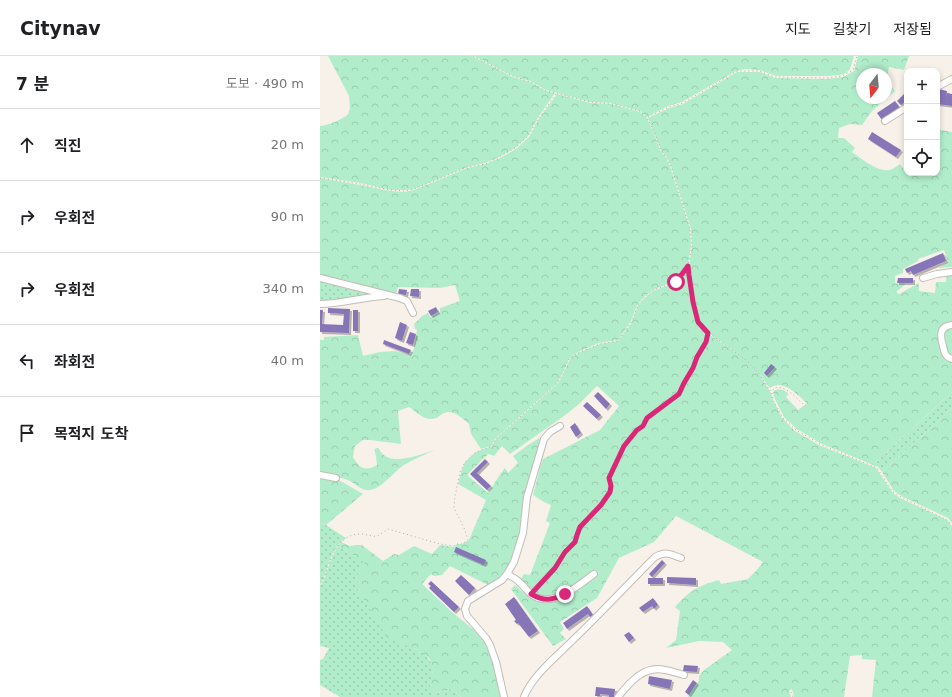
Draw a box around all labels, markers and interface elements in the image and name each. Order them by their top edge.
text: Citynav [20,17,101,39]
text: 지도 [785,21,811,37]
text: 길찾기 [833,21,871,37]
text: 저장됨 [893,21,932,37]
north arrow [856,68,892,104]
map controls [904,68,940,176]
button: + [904,68,940,104]
text: 7 분 [16,74,49,94]
text: 도보 · 490 m [226,76,304,91]
button: − [904,104,940,140]
icon: ahead [16,134,38,156]
text: 직진 [54,137,82,155]
text: 20 m [271,137,304,152]
button: locate [904,140,940,176]
icon: right [16,206,38,228]
text: 우회전 [54,209,95,227]
text: 90 m [271,209,304,224]
route start [667,273,685,291]
icon: right [16,278,38,300]
text: 우회전 [54,281,95,299]
text: 340 m [262,281,304,296]
icon: left [16,350,38,372]
text: 좌회전 [54,353,95,371]
text: 40 m [271,353,304,368]
icon: arrive [16,422,38,444]
text: 목적지 도착 [54,425,128,443]
route end [556,585,574,603]

